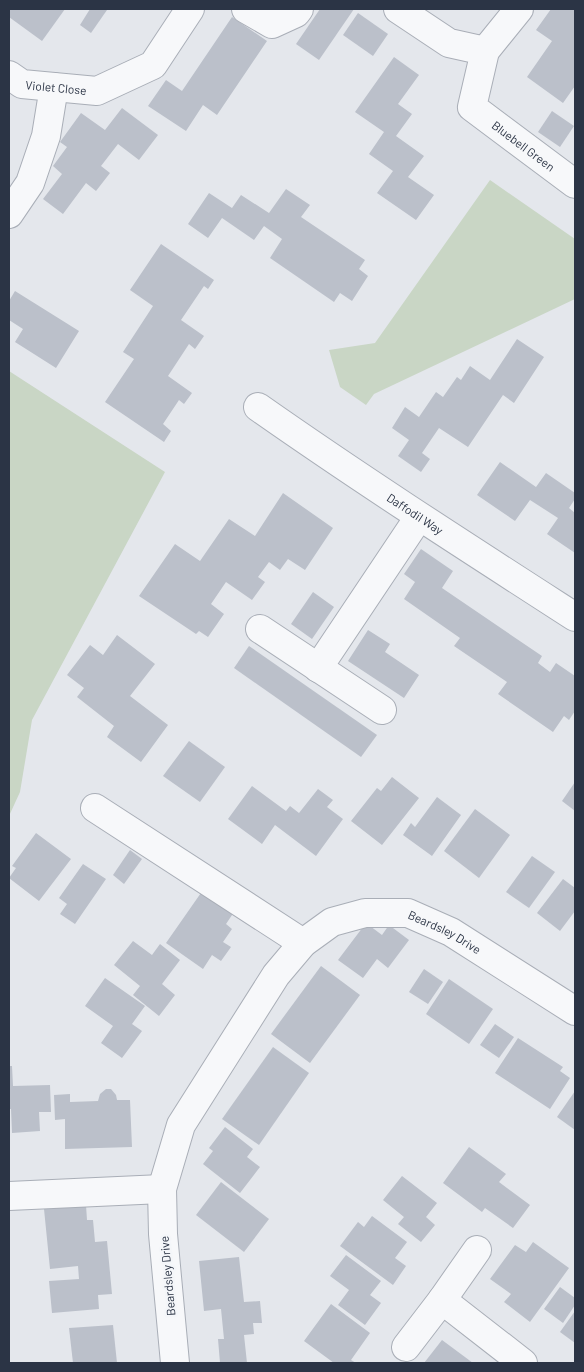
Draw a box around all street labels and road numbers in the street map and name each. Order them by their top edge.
street label: Violet Close [25,77,87,97]
street label: Bluebell Green [489,118,558,174]
street label: Daffodil Way [385,490,446,537]
street label: Beardsley Drive [406,907,484,956]
street label: Beardsley Drive [157,1235,177,1317]

